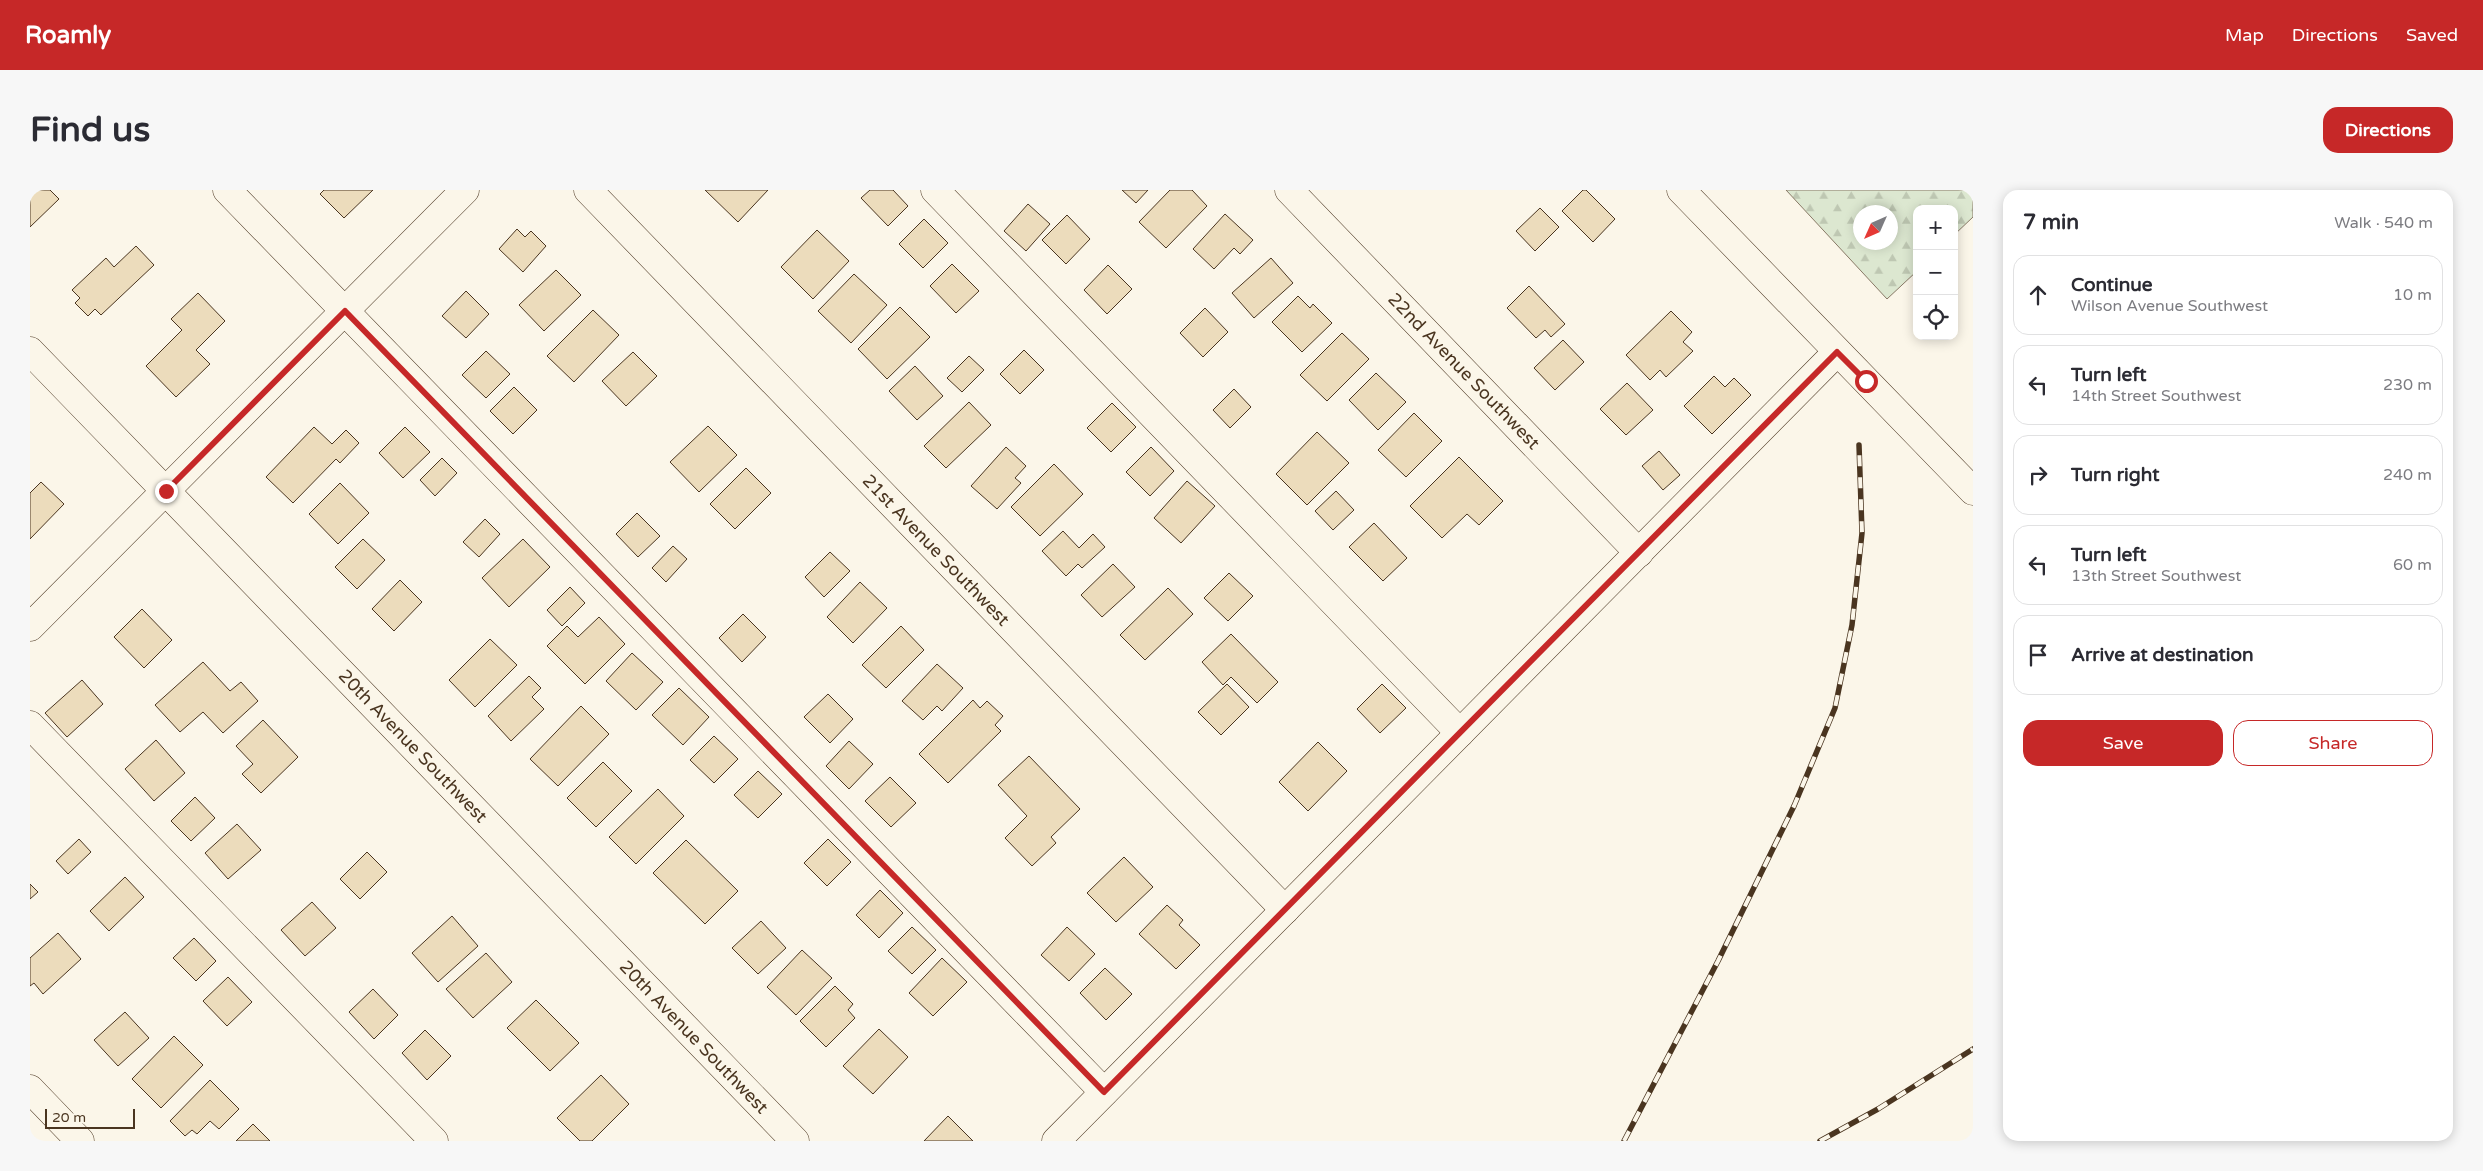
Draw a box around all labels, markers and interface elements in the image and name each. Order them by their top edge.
text: Roamly [25,21,111,50]
text: Map [2225,24,2264,46]
text: Directions [2292,24,2378,46]
text: Saved [2406,24,2458,46]
button: Directions [2323,107,2453,153]
text: Find us [30,109,150,151]
north arrow [1853,205,1898,250]
map controls [1913,205,1958,340]
button: + [1913,205,1958,250]
text: 7 min [2023,210,2079,235]
text: Walk · 540 m [2334,213,2433,233]
button: − [1913,250,1958,295]
text: Continue [2071,274,2153,296]
icon: ahead [2024,281,2052,309]
text: 10 m [2393,285,2432,305]
street label: 22nd Avenue Southwest [1383,288,1545,454]
button: locate [1913,295,1958,340]
text: Wilson Avenue Southwest [2071,296,2268,316]
text: Turn left [2071,364,2147,386]
route start [1855,370,1878,393]
icon: left [2024,371,2052,399]
text: 230 m [2383,375,2432,395]
text: 14th Street Southwest [2071,386,2241,406]
icon: right [2024,461,2052,489]
text: Turn right [2071,464,2159,486]
text: 240 m [2383,465,2432,485]
street label: 21st Avenue Southwest [858,470,1014,630]
route end [155,480,178,503]
text: Turn left [2071,544,2147,566]
icon: left [2024,551,2052,579]
text: 60 m [2393,555,2432,575]
text: 13th Street Southwest [2071,566,2241,586]
icon: arrive [2024,641,2052,669]
text: Arrive at destination [2071,644,2254,666]
street label: 20th Avenue Southwest [334,665,492,827]
button: Save [2023,720,2223,766]
button: Share [2233,720,2433,766]
street label: 20th Avenue Southwest [615,956,773,1118]
scale bar [45,1106,135,1129]
text: 20 m [52,1109,86,1126]

